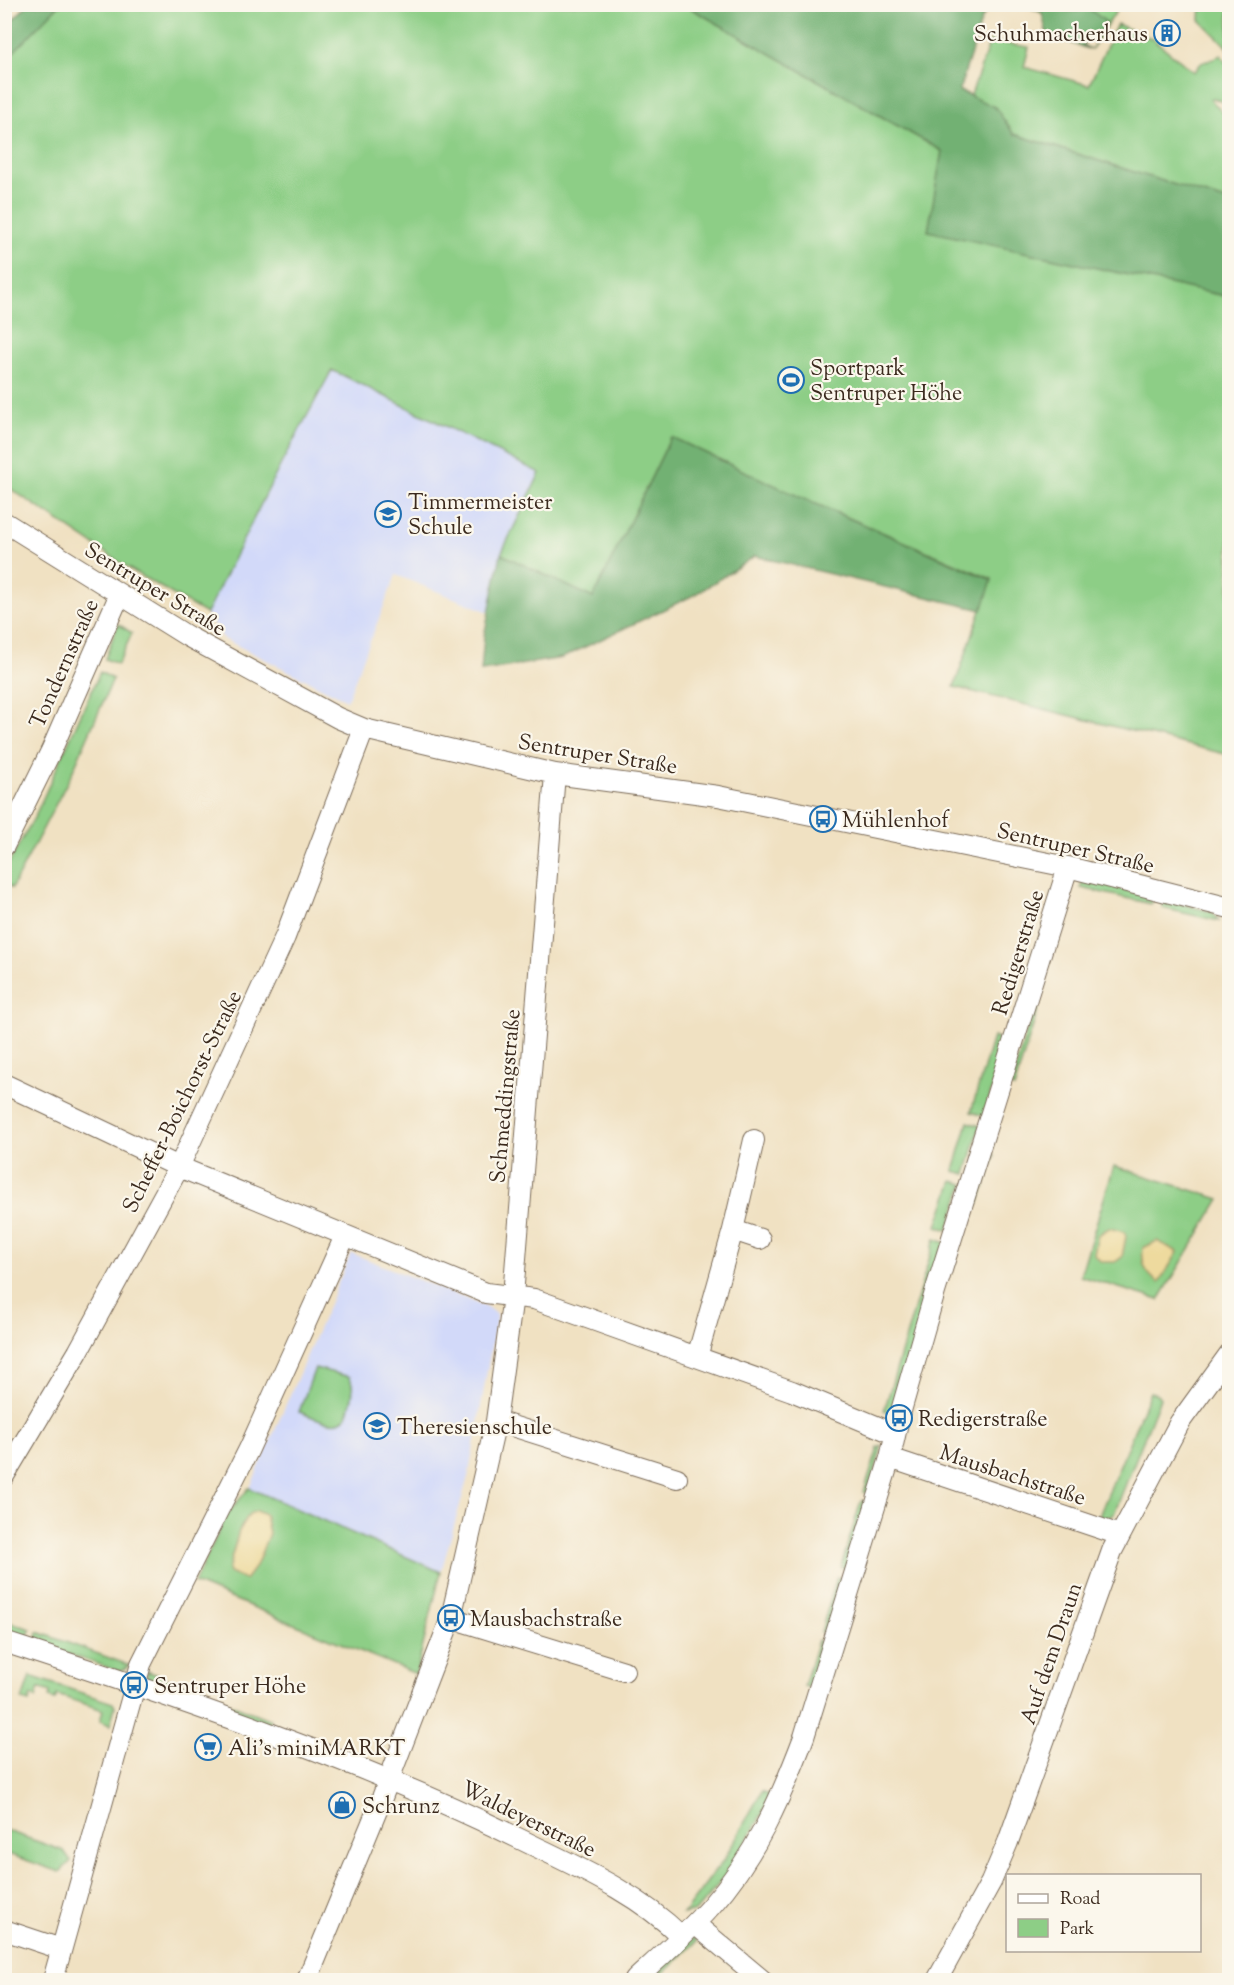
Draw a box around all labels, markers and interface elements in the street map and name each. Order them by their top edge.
building icon: Schuhmacherhaus [1152,18,1182,48]
place label: Schuhmacherhaus [974,20,1148,52]
place label: Sportpark Sentruper Höhe [810,354,962,411]
sports icon: Sportpark Sentruper Höhe [776,365,806,395]
place label: Timmermeister Schule [408,488,552,545]
school or university icon: Timmermeister Schule [373,499,403,529]
street label: Sentruper Straße [77,535,232,646]
street label: Tondernstraße [23,594,109,734]
street label: Sentruper Straße [516,728,679,784]
bus stop icon: Mühlenhof [808,804,838,834]
place label: Mühlenhof [842,806,950,838]
street label: Sentruper Straße [993,816,1157,884]
street label: Redigerstraße [986,886,1054,1019]
street label: Scheffer-Boichorst-Straße [116,986,252,1219]
street label: Schmeddingstraße [483,1008,531,1185]
bus stop icon: Redigerstraße [884,1403,914,1433]
place label: Redigerstraße [918,1405,1048,1437]
school or university icon: Theresienschule [362,1411,392,1441]
place label: Theresienschule [397,1413,552,1445]
street label: Mausbachstraße [935,1438,1089,1516]
street label: Auf dem Draun [1014,1579,1092,1729]
bus stop icon: Mausbachstraße [436,1603,466,1633]
place label: Mausbachstraße [470,1605,622,1637]
bus stop icon: Sentruper Höhe [119,1670,149,1700]
place label: Sentruper Höhe [154,1672,306,1704]
supermarket icon: Ali's miniMARKT [193,1732,223,1762]
place label: Ali's miniMARKT [228,1734,406,1766]
street label: Waldeyerstraße [455,1774,601,1867]
shop icon: Schrunz [327,1790,357,1820]
place label: Schrunz [362,1792,440,1824]
legend [1006,1874,1201,1952]
text: Road [1060,1887,1100,1913]
text: Park [1060,1917,1095,1943]

